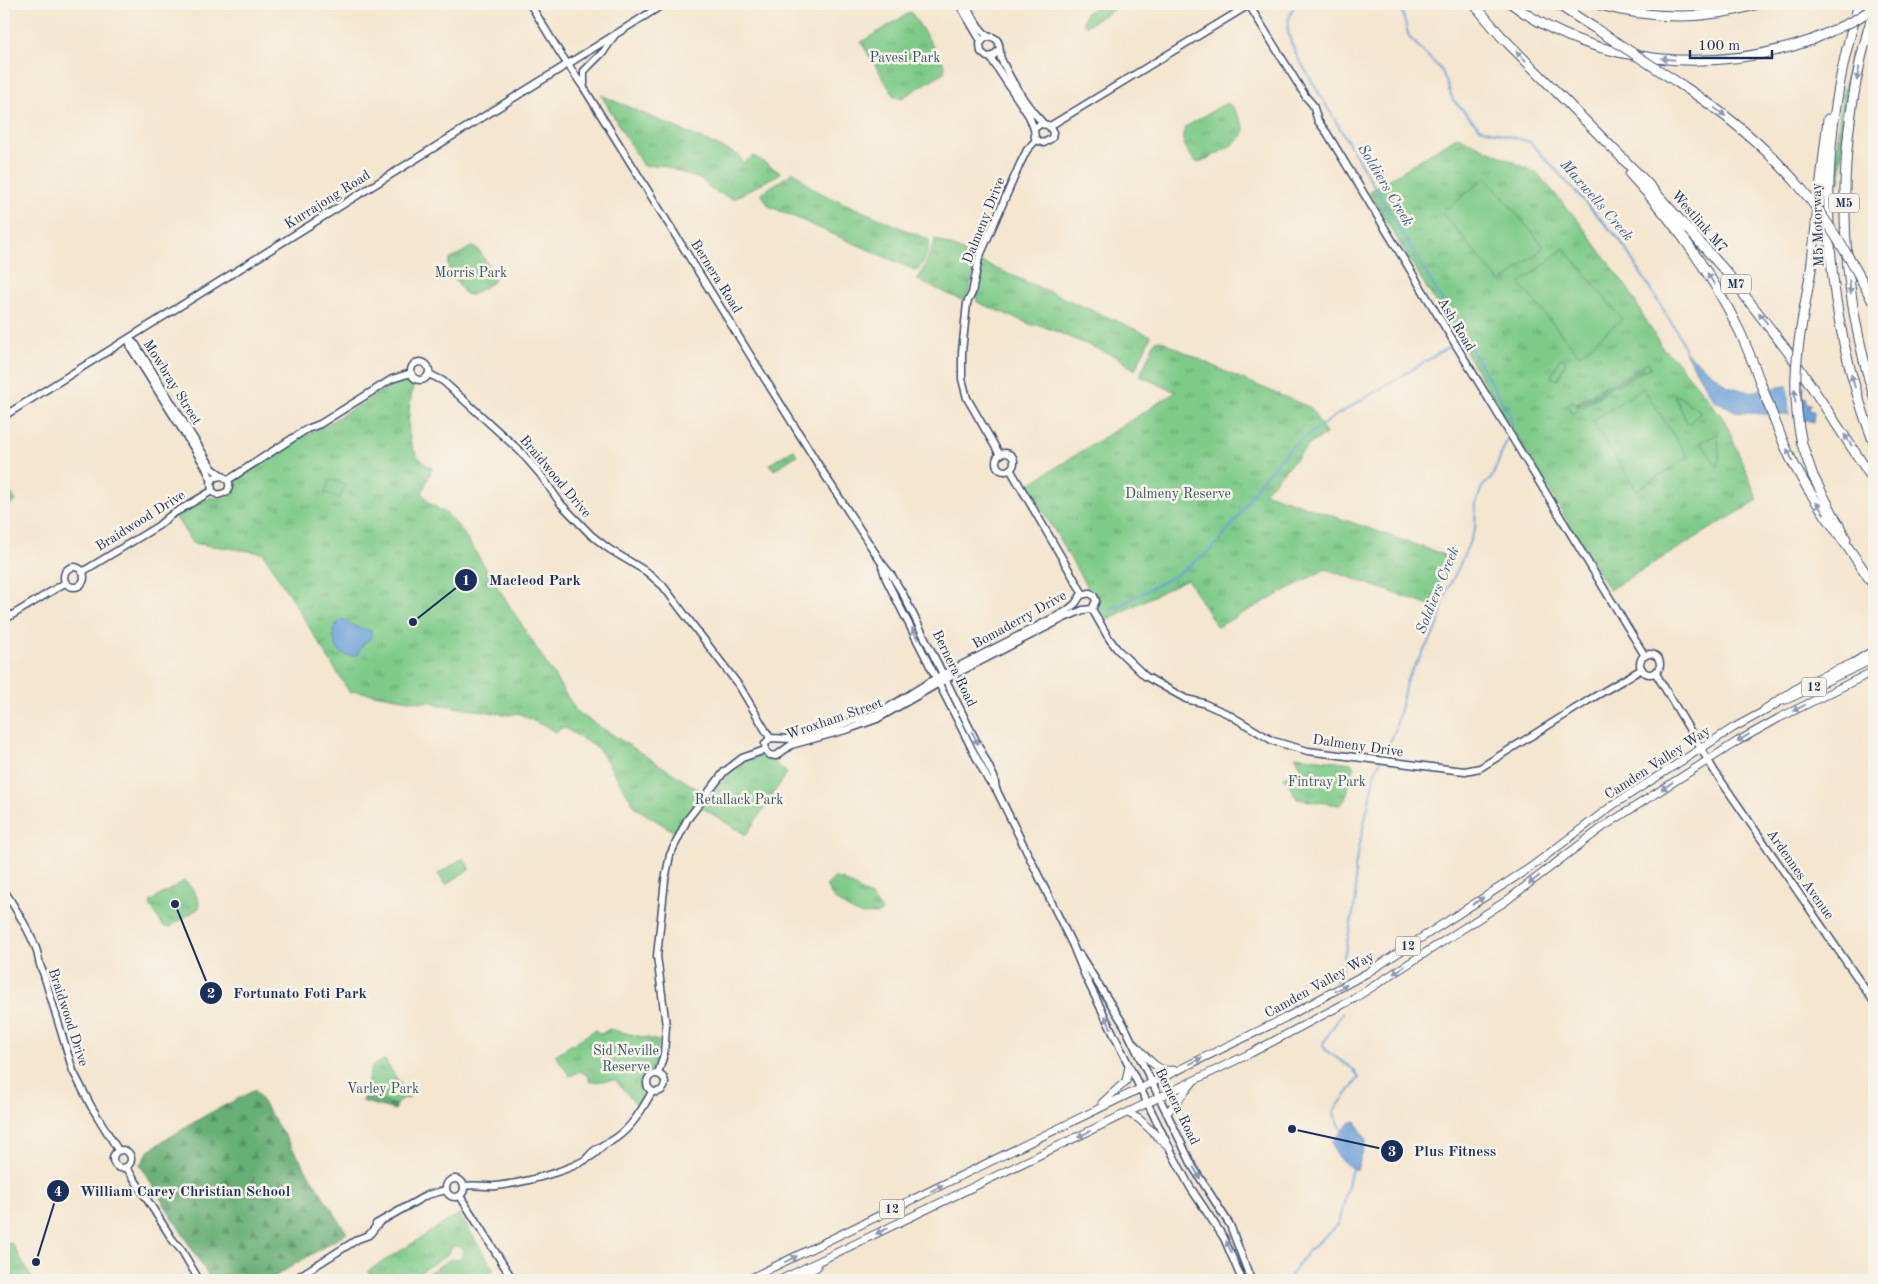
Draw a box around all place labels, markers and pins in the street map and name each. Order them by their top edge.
callout: Macleod Park [454,565,591,595]
callout: Fortunato Foti Park [199,978,377,1008]
callout: Plus Fitness [1379,1136,1507,1166]
callout: William Carey Christian School [45,1176,301,1206]

